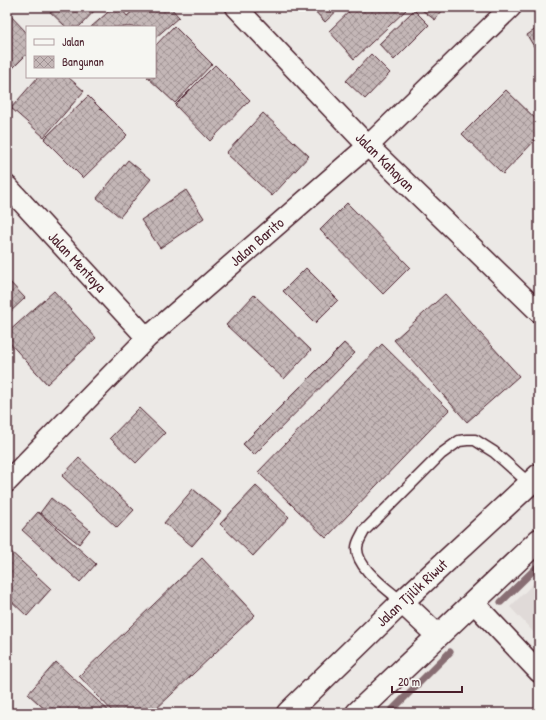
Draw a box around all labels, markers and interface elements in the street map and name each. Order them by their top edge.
legend [26,26,156,78]
text: Jalan [62,33,84,50]
text: Bangunan [62,53,104,70]
street label: Jalan Kahayan [351,127,420,196]
street label: Jalan Barito [225,212,288,271]
street label: Jalan Mentaya [44,227,111,297]
street label: Jalan Tjilik Riwut [371,553,453,631]
scale bar [392,668,462,694]
text: 20 m [398,673,420,690]

